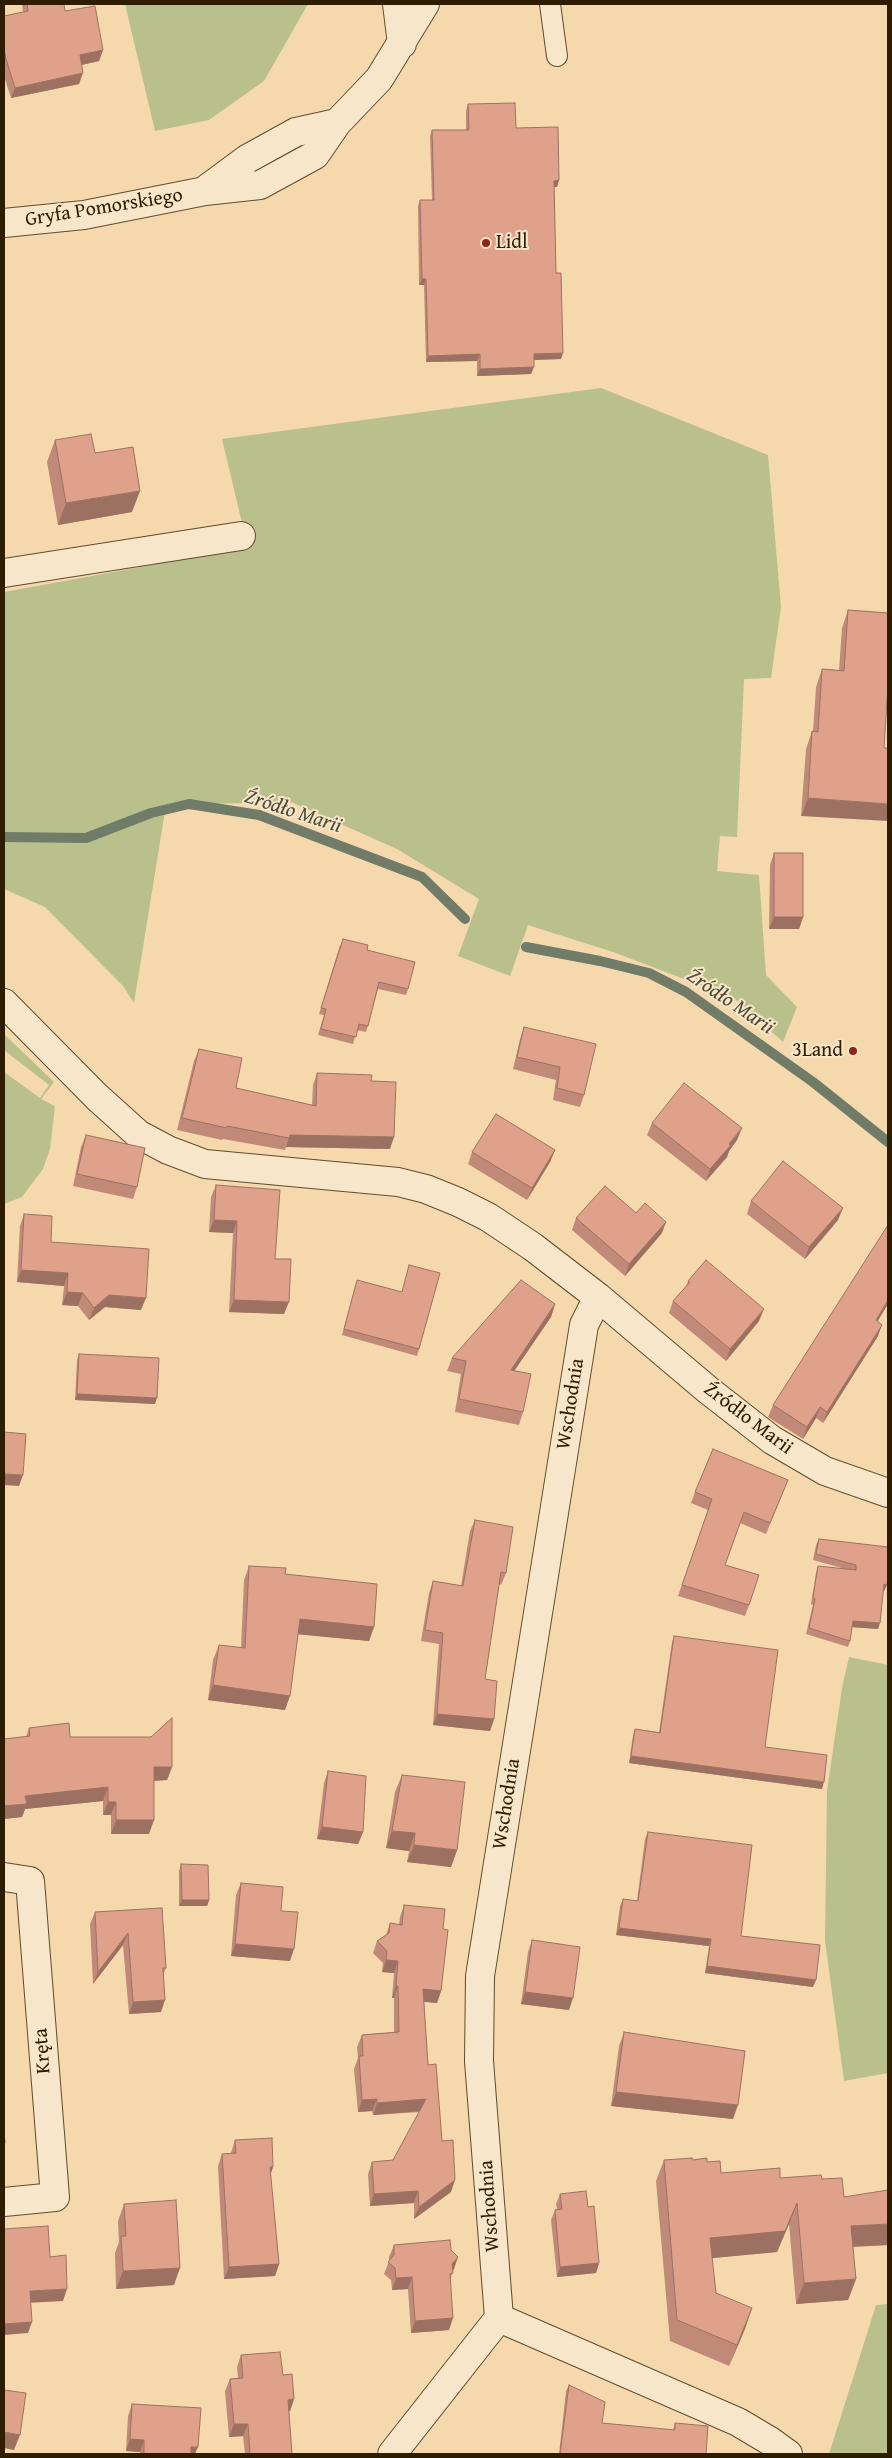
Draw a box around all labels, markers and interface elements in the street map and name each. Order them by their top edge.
street label: Gryfa Pomorskiego [23,184,185,232]
place label: Lidl [496,231,528,255]
marker: Lidl [480,237,492,249]
water label: Źródło Marii [241,784,345,840]
water label: Źródło Marii [681,963,779,1041]
place label: 3Land [792,1039,843,1063]
marker: 3Land [847,1045,859,1057]
street label: Wschodnia [552,1357,590,1451]
street label: Źródło Marii [699,1378,797,1460]
street label: Wschodnia [488,1757,526,1851]
street label: Kręta [29,2027,57,2075]
street label: Wschodnia [475,2159,505,2253]

